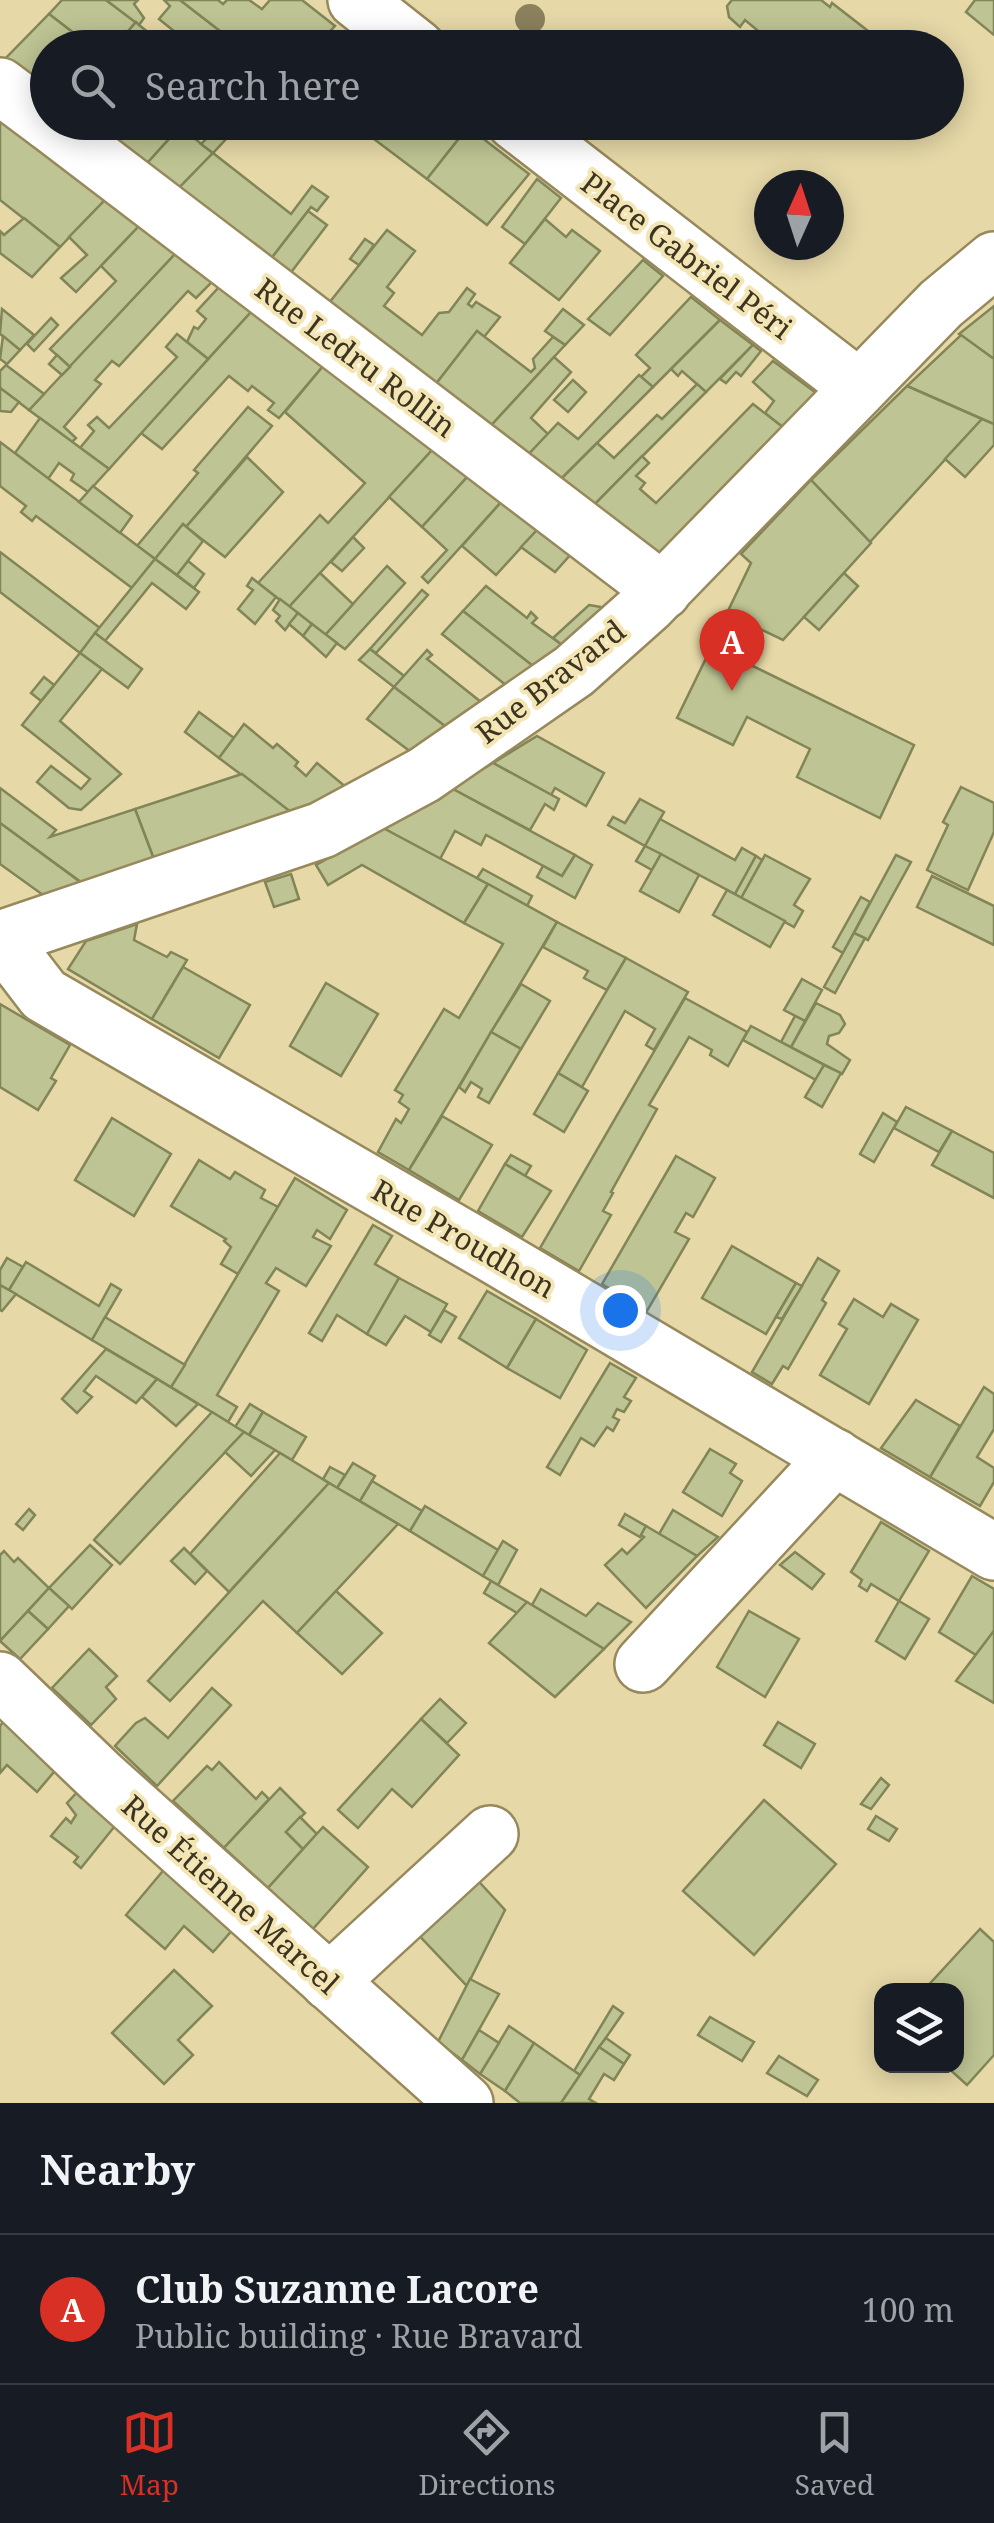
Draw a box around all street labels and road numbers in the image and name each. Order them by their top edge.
street label: Place Gabriel Péri [573,162,801,348]
street label: Rue Ledru Rollin [247,268,465,446]
street label: Rue Bravard [467,610,633,752]
street label: Rue Proudhon [365,1169,563,1307]
street label: Rue Étienne Marcel [113,1785,349,2003]

